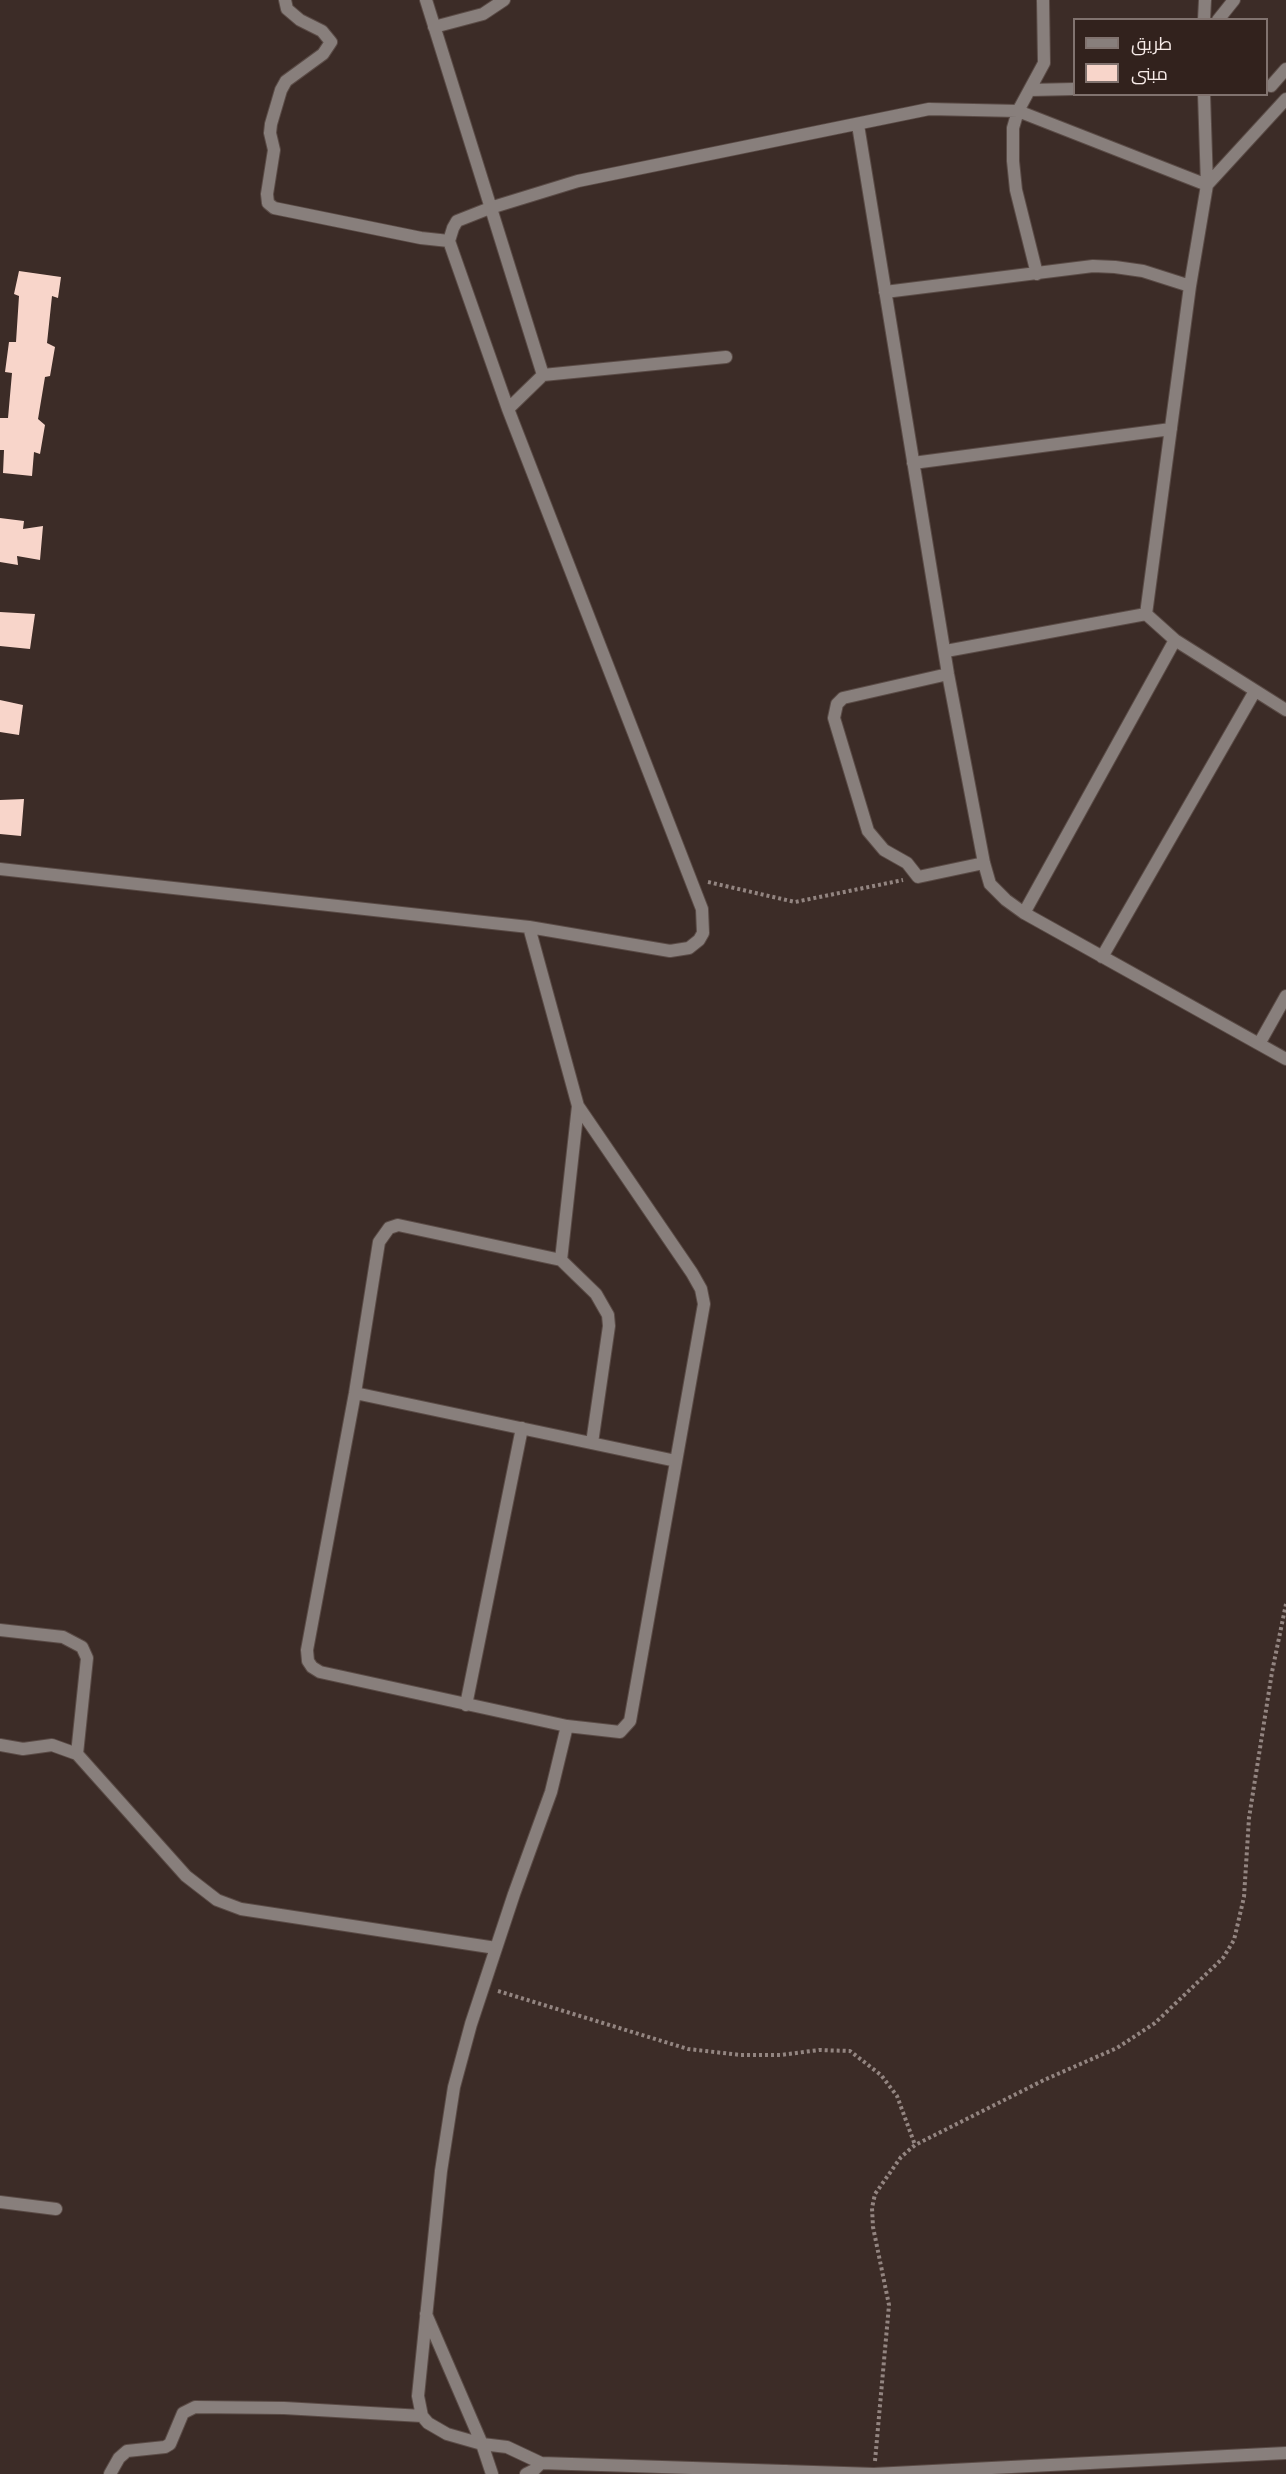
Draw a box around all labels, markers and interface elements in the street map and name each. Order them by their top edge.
legend [1073,18,1268,96]
text: طريق [1131,31,1172,55]
text: مبنى [1131,61,1168,85]

